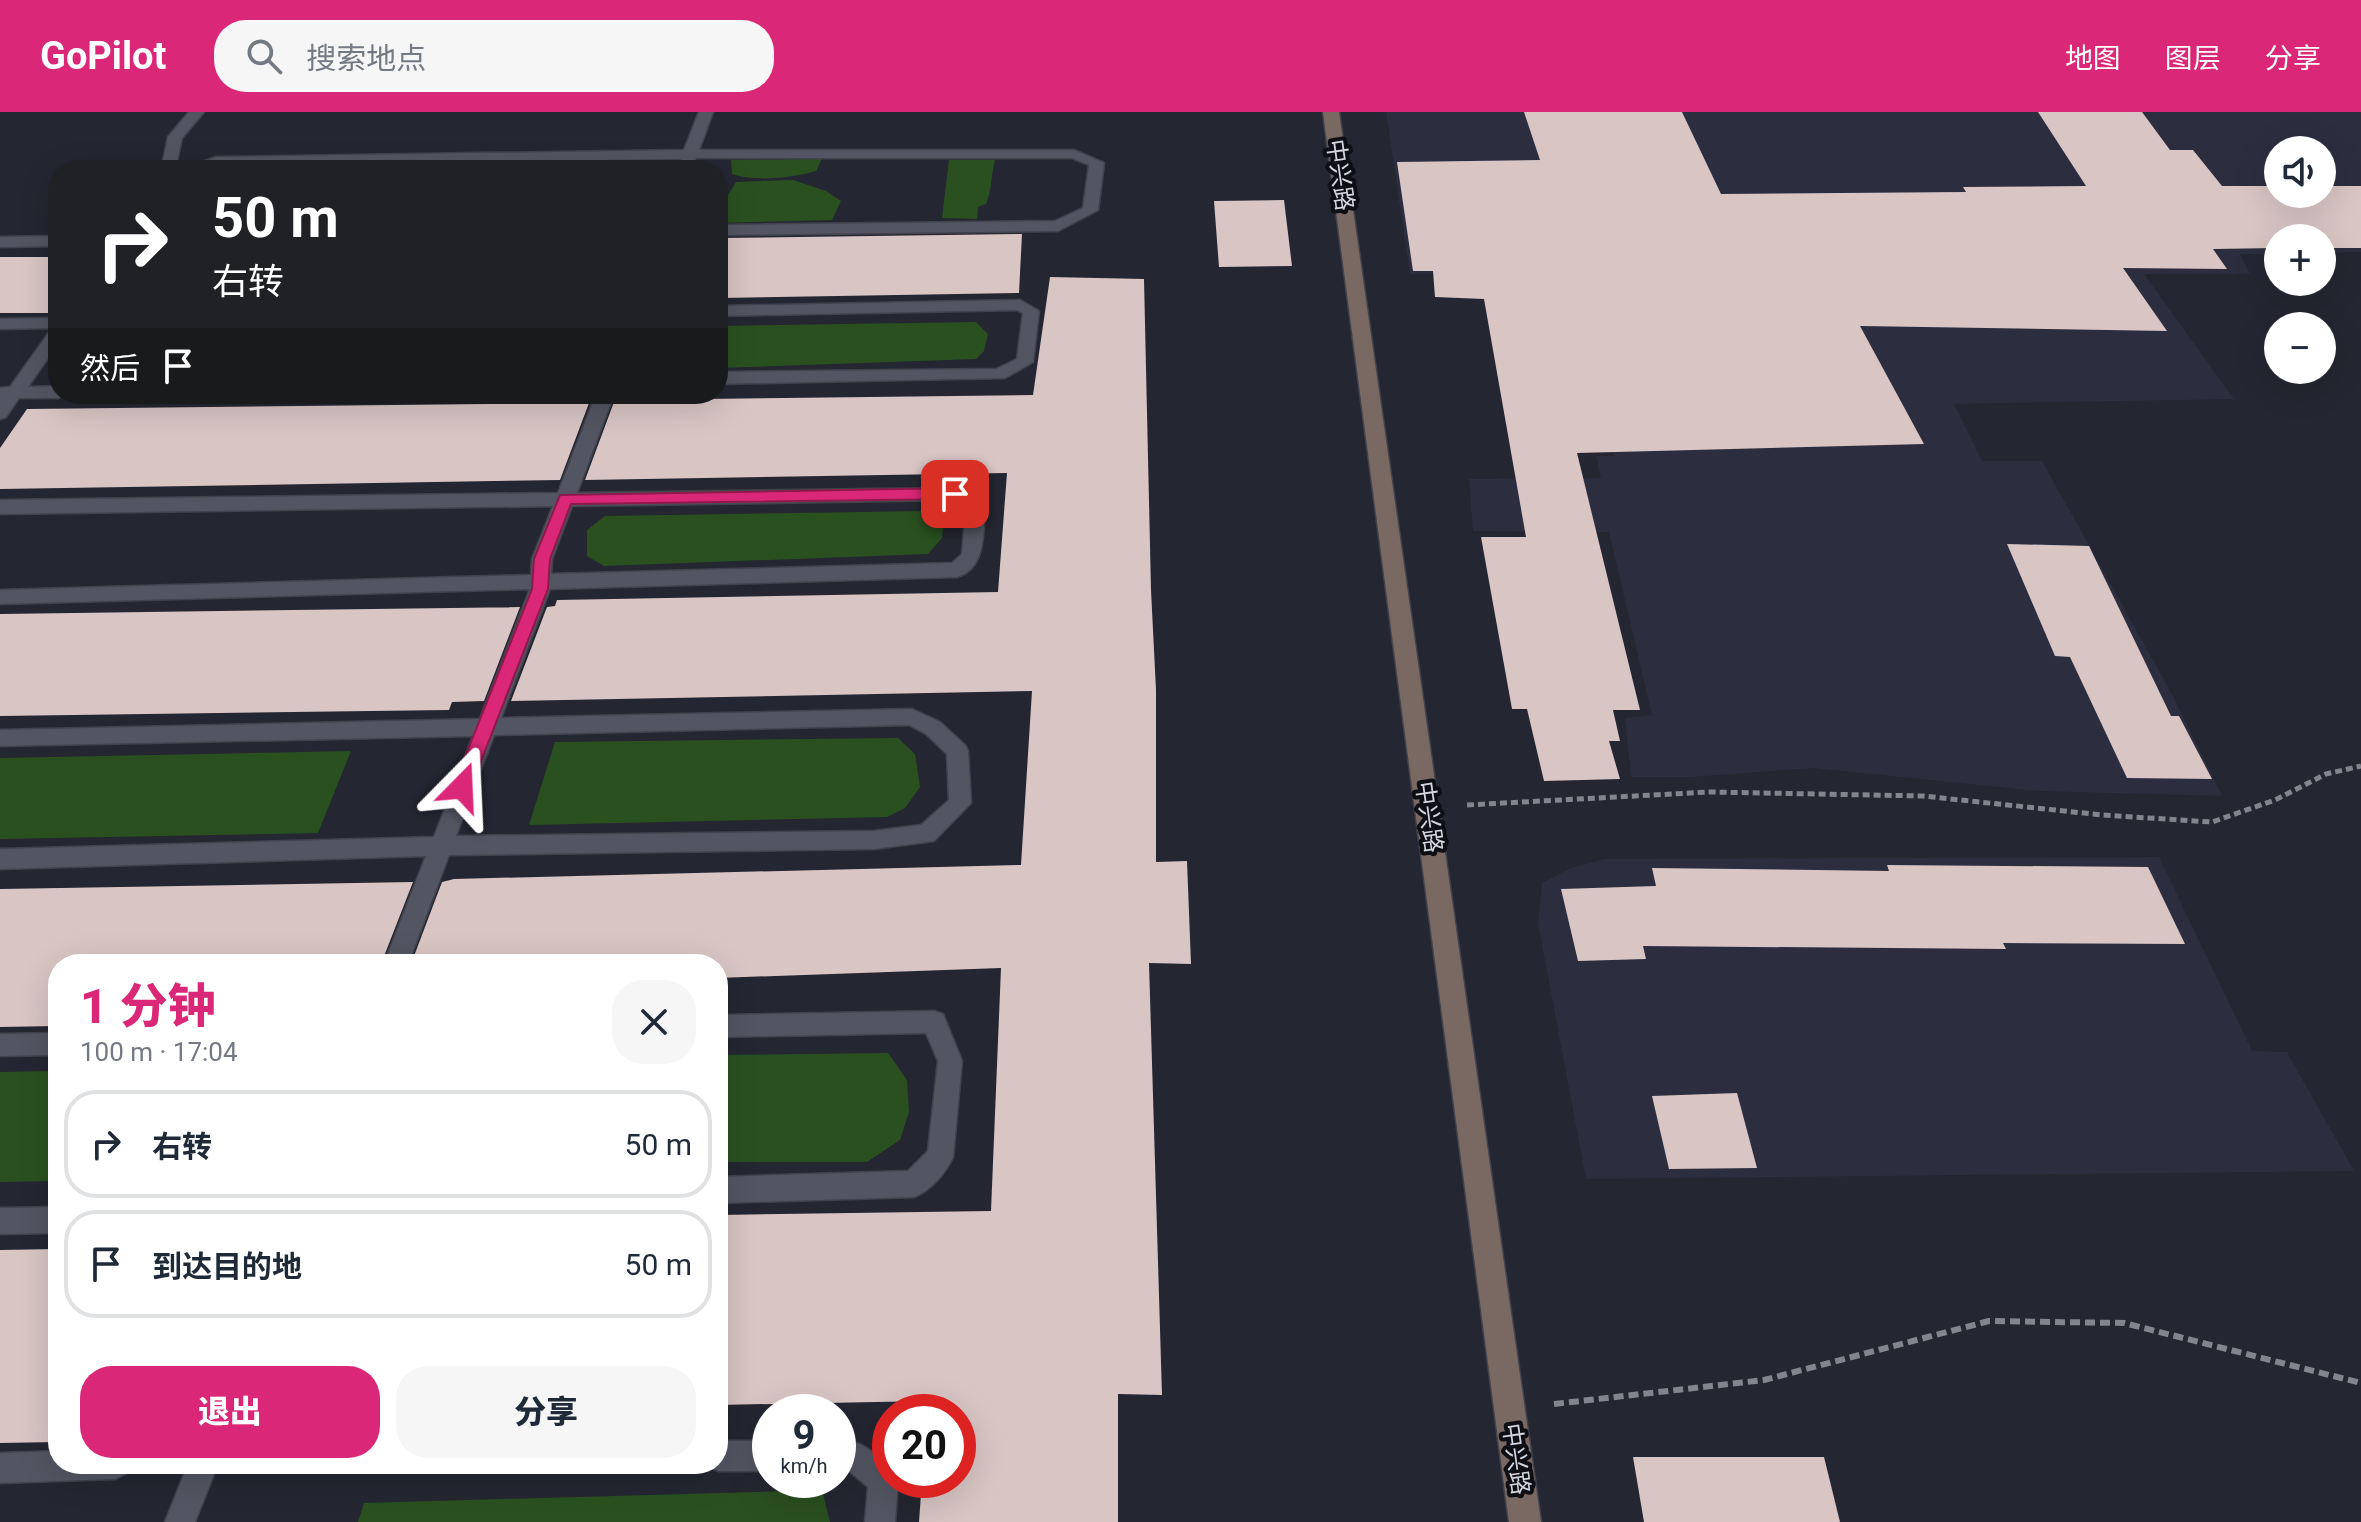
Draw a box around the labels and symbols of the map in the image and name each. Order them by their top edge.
street label: 中兴路 [1321,137,1359,213]
pin [921,460,989,528]
position arrow [420,745,504,829]
street label: 中兴路 [1410,779,1448,855]
speed limit sign: 20 [872,1394,976,1498]
street label: 中兴路 [1497,1421,1535,1497]

